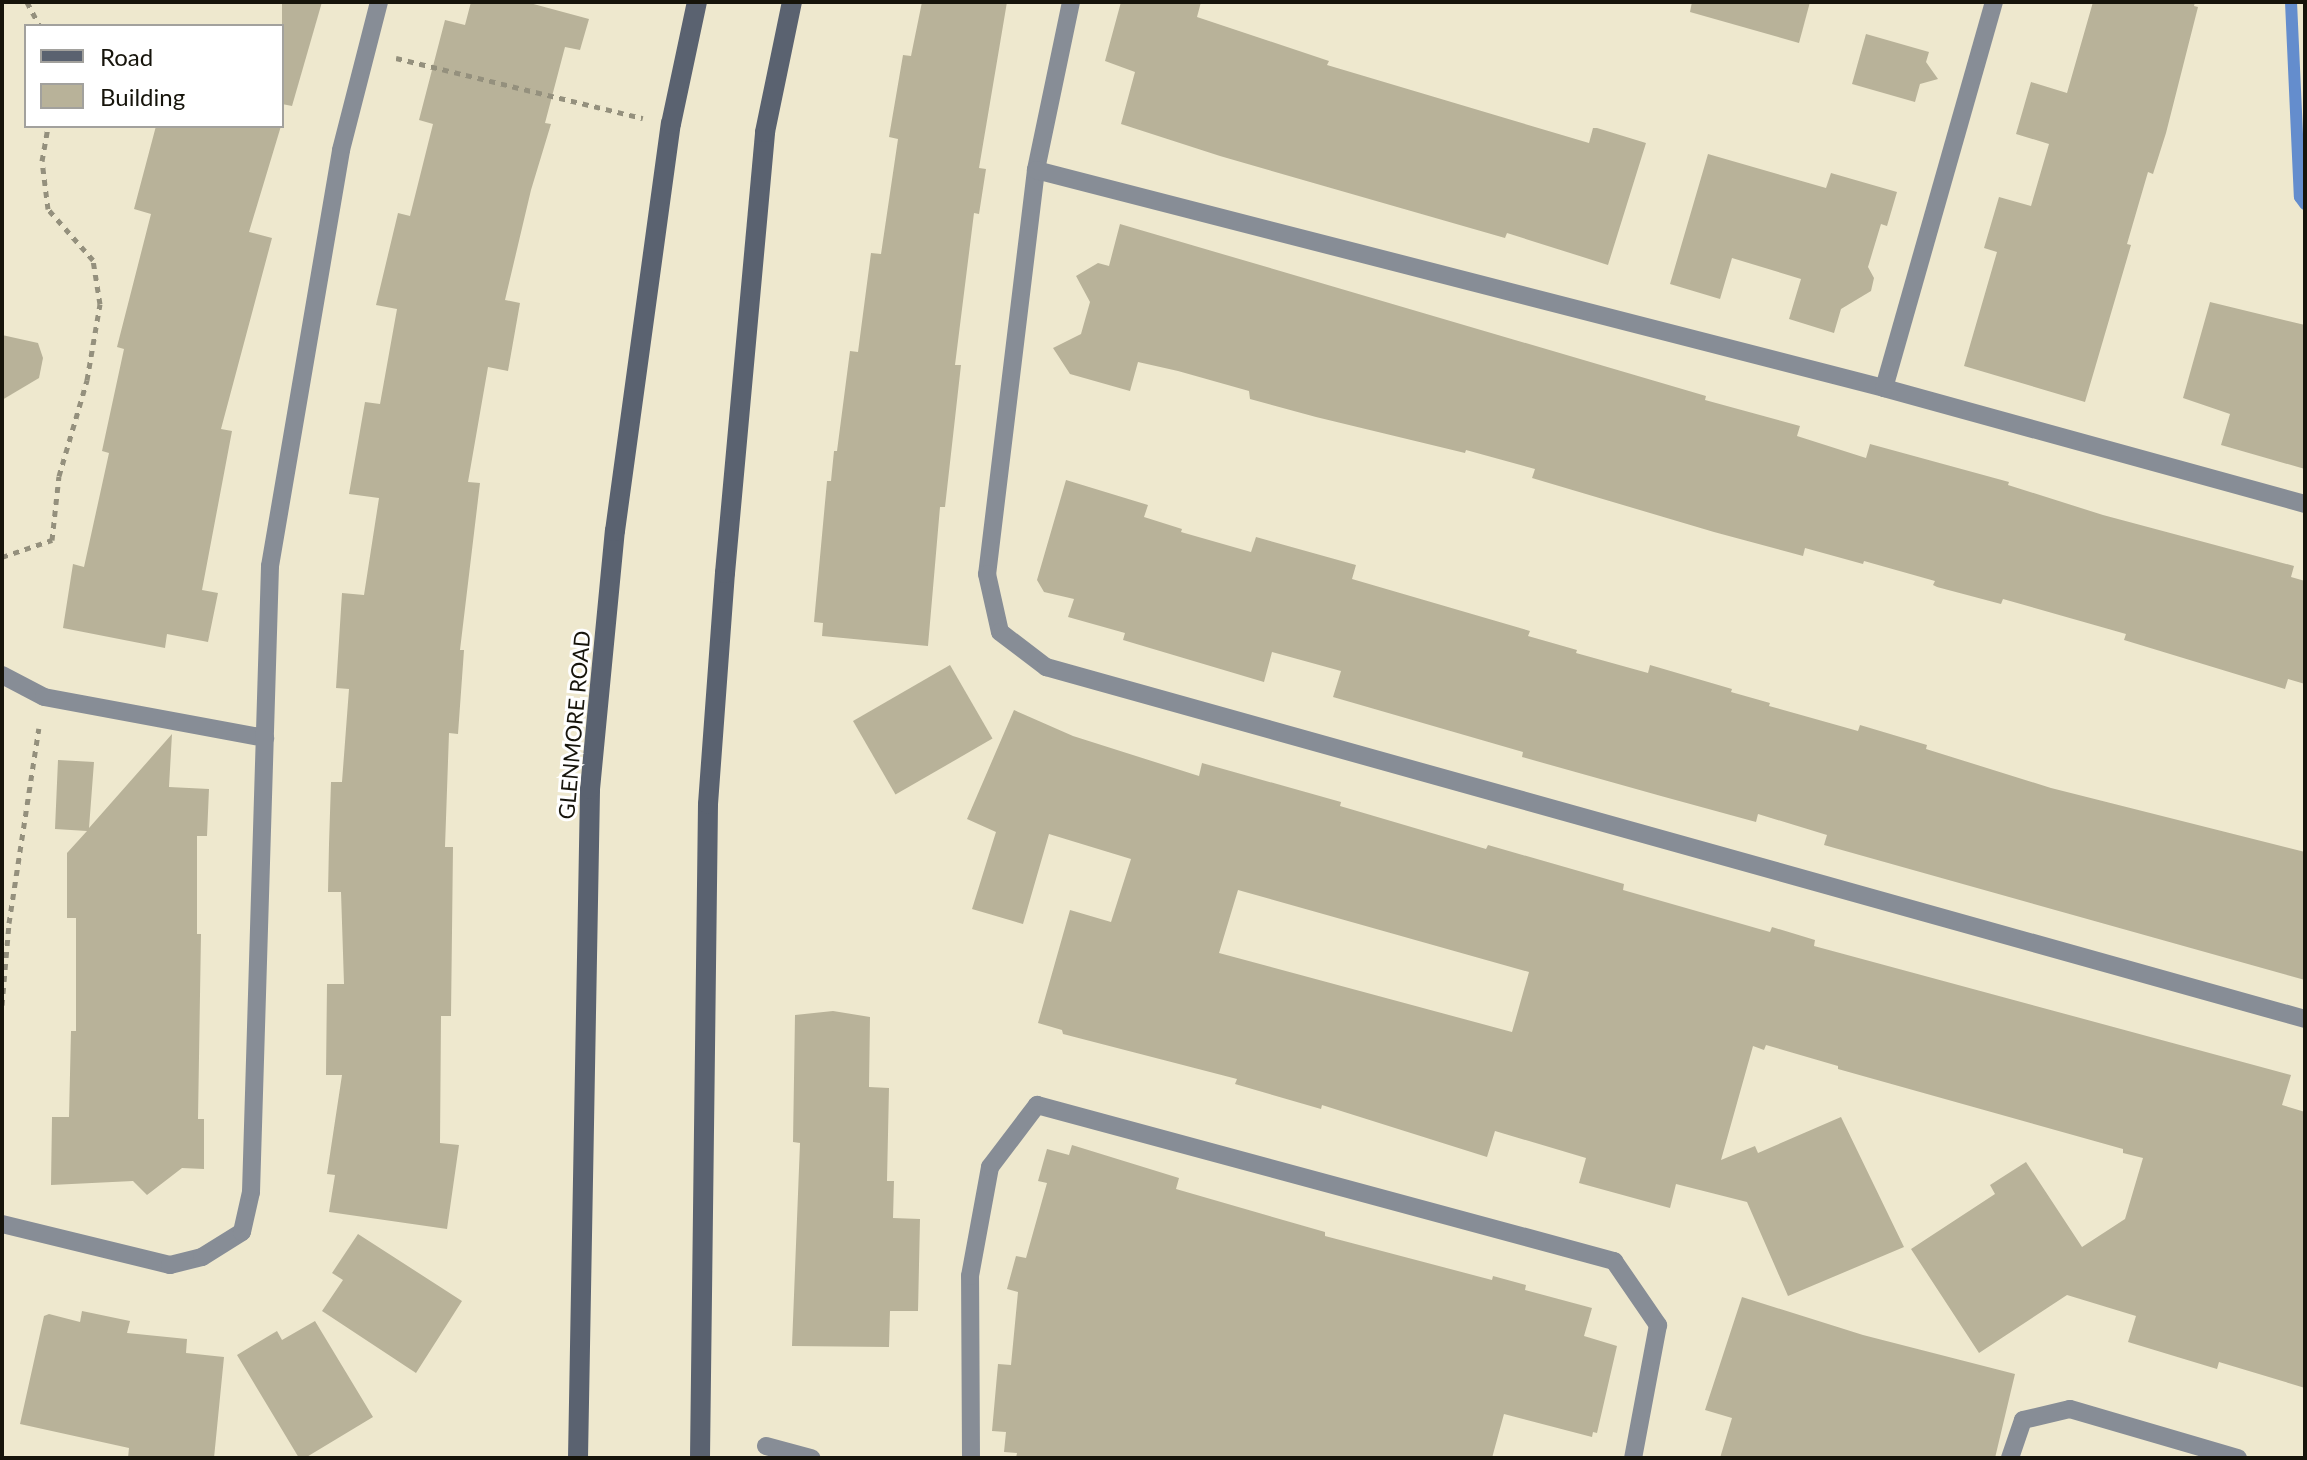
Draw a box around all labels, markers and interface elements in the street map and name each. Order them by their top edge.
legend [24,24,284,128]
text: Road [100,42,153,71]
text: Building [100,82,185,111]
street label: GLENMORE ROAD [553,629,595,821]

